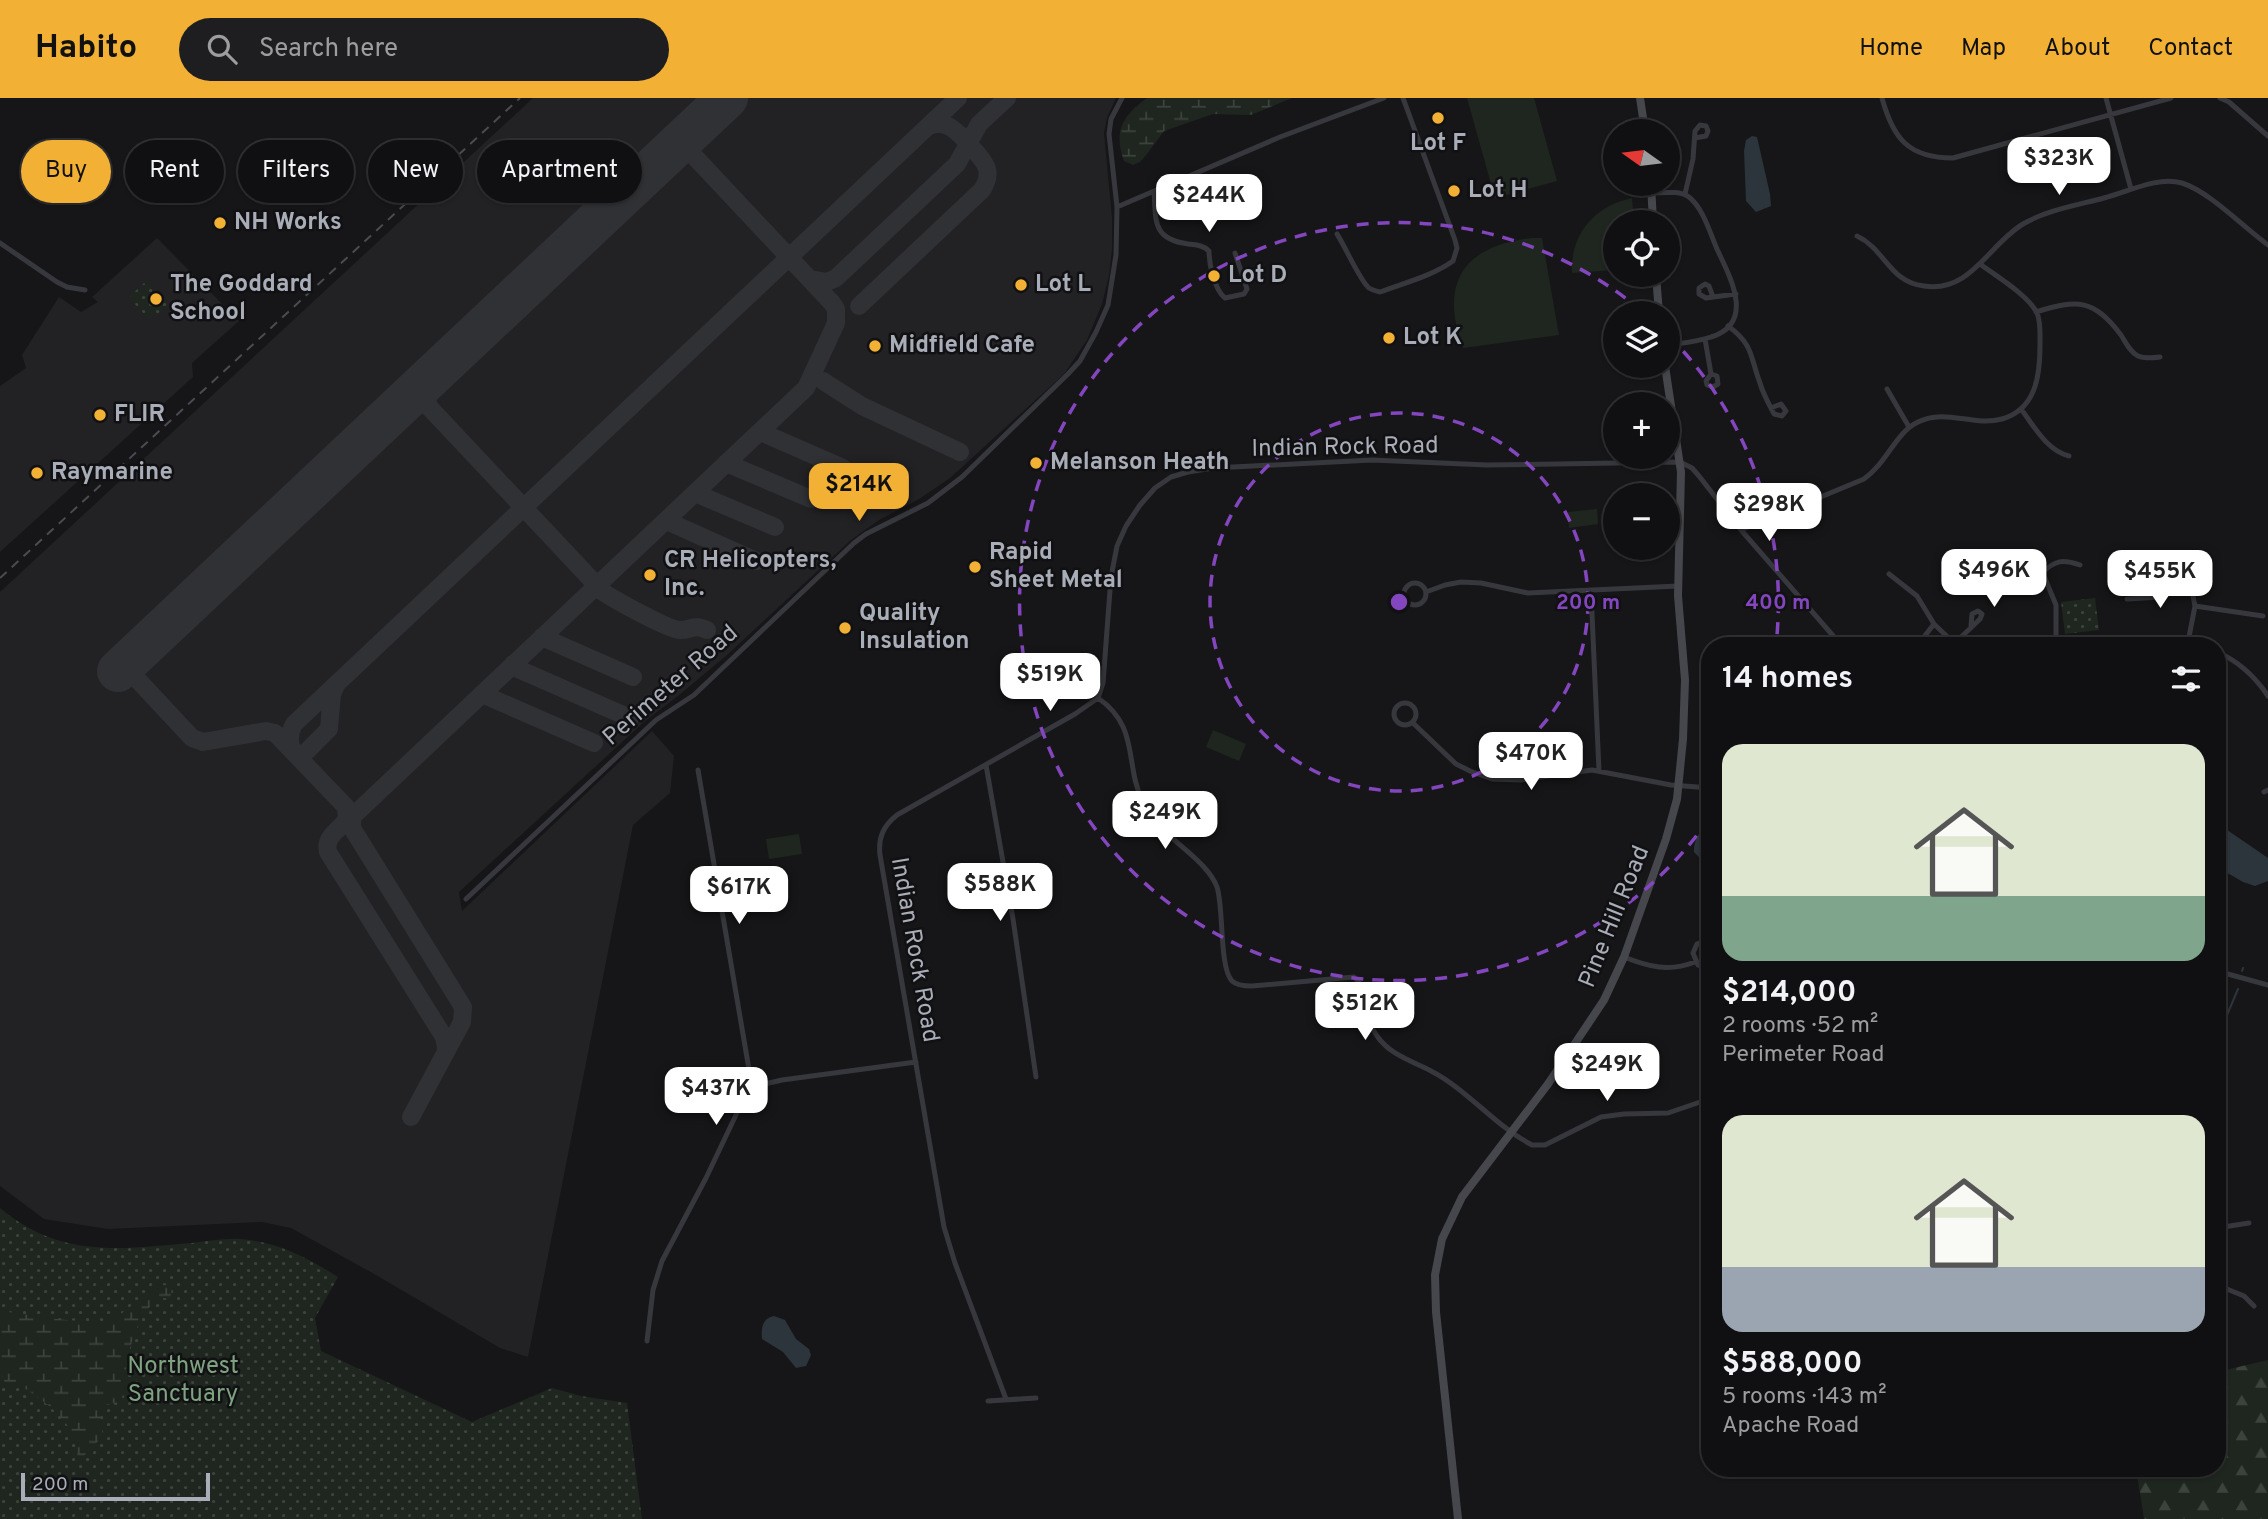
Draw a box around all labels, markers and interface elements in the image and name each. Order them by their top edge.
search box [179,18,669,81]
text: Habito [35,28,137,70]
icon: search [203,30,241,68]
text: Search here [259,33,398,66]
text: Home [1859,34,1923,64]
text: Map [1961,34,2006,64]
text: About [2044,34,2110,64]
text: Contact [2148,34,2233,64]
marker: Lot F [1430,110,1446,126]
north arrow [1603,119,1680,196]
map controls [1603,119,1680,560]
place label: Lot F [1410,129,1466,159]
pin: $323K [2010,138,2108,197]
chip: Buy [21,140,111,203]
chip: Rent [125,140,224,203]
chip: Filters [238,140,354,203]
chip: New [368,140,463,203]
chip: Apartment [477,140,642,203]
text: $323K [2023,145,2095,174]
pin: $244K [1160,174,1258,234]
place label: Lot H [1468,176,1528,206]
text: $244K [1172,182,1246,211]
marker: Lot H [1446,183,1462,199]
place label: NH Works [234,208,342,238]
button: locate [1603,210,1680,287]
marker: NH Works [212,215,228,231]
place label: Lot D [1228,261,1287,291]
marker: Lot D [1206,268,1222,284]
place label: The Goddard School [170,270,313,328]
place label: Lot L [1035,270,1091,300]
marker: Lot L [1013,277,1029,293]
marker: The Goddard School [148,291,164,307]
button: layers [1603,301,1680,378]
place label: Lot K [1403,323,1462,353]
marker: Lot K [1381,330,1397,346]
place label: Midfield Cafe [889,331,1035,361]
marker: Midfield Cafe [867,338,883,354]
button: + [1603,392,1680,469]
place label: FLIR [114,400,165,430]
marker: FLIR [92,407,108,423]
street label: Indian Rock Road [1251,431,1439,465]
place label: Melanson Heath [1050,448,1229,478]
marker: Melanson Heath [1028,455,1044,471]
place label: Raymarine [51,458,173,488]
pin: $214K [810,464,908,523]
marker: Raymarine [29,465,45,481]
text: $214K [825,471,893,500]
button: − [1603,483,1680,560]
pin: $298K [1720,484,1818,543]
text: $298K [1733,491,1805,520]
place label: Rapid Sheet Metal [989,538,1123,596]
place label: CR Helicopters, Inc. [664,546,836,604]
pin: $496K [1945,550,2043,609]
pin: $455K [2111,550,2209,610]
text: $496K [1957,557,2031,586]
text: $455K [2123,558,2197,587]
marker: Rapid Sheet Metal [967,559,983,575]
marker: CR Helicopters, Inc. [642,567,658,583]
centre of rings [1387,590,1411,614]
text: 200 m [1556,590,1620,617]
text: 400 m [1746,590,1810,617]
place label: Quality Insulation [859,599,969,657]
street label: Perimeter Road [597,619,745,753]
marker: Quality Insulation [837,620,853,636]
pin: $519K [1001,654,1099,713]
icon: filters [2167,660,2205,698]
text: $519K [1016,661,1084,690]
text: 14 homes [1722,661,1853,698]
pin: $470K [1482,732,1580,792]
text: $470K [1495,740,1567,769]
icon: home [1901,789,2027,915]
pin: $249K [1116,792,1214,851]
text: $249K [1128,799,1202,828]
street label: Pine Hill Road [1573,842,1657,992]
street label: Indian Rock Road [883,855,945,1045]
pin: $588K [951,864,1049,923]
pin: $617K [690,866,788,926]
text: $588K [963,871,1037,900]
text: $617K [706,874,772,903]
text: $214,000 [1722,975,1857,1012]
pin: $512K [1316,982,1414,1042]
text: $512K [1331,990,1399,1019]
text: 2 rooms · 52 m² [1722,1012,1878,1041]
text: Perimeter Road [1722,1041,1884,1070]
pin: $249K [1558,1044,1656,1103]
text: $249K [1570,1051,1644,1080]
pin: $437K [667,1068,765,1127]
text: $437K [681,1075,751,1104]
icon: home [1901,1160,2027,1286]
text: $588,000 [1722,1346,1862,1383]
park label: Northwest Sanctuary [127,1352,239,1410]
text: 5 rooms · 143 m² [1722,1383,1887,1412]
text: Apache Road [1722,1412,1859,1441]
scale bar [21,1470,210,1502]
text: 200 m [32,1473,88,1497]

